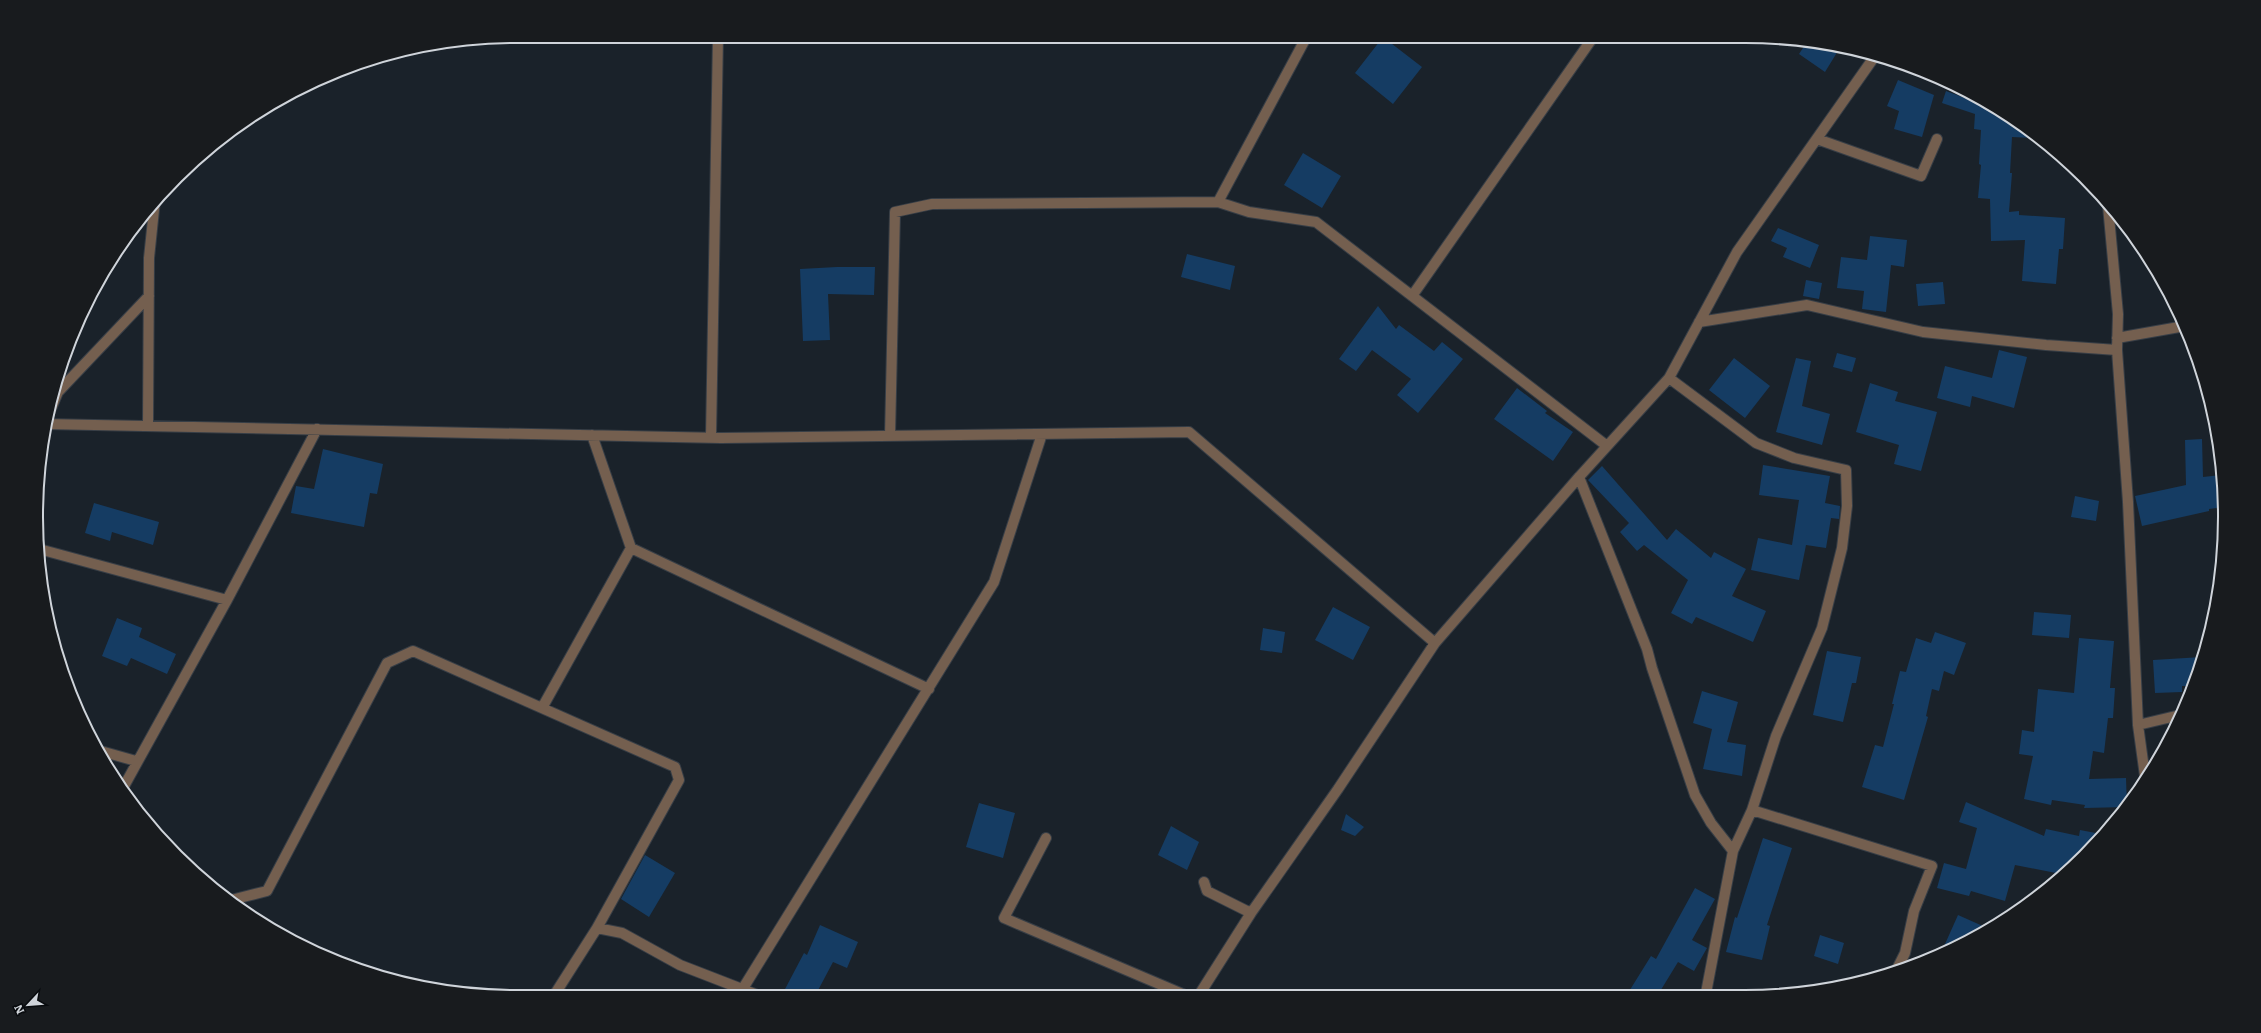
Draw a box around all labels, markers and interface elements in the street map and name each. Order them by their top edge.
north arrow [8,985,48,1025]
text: N [9,1002,27,1017]

